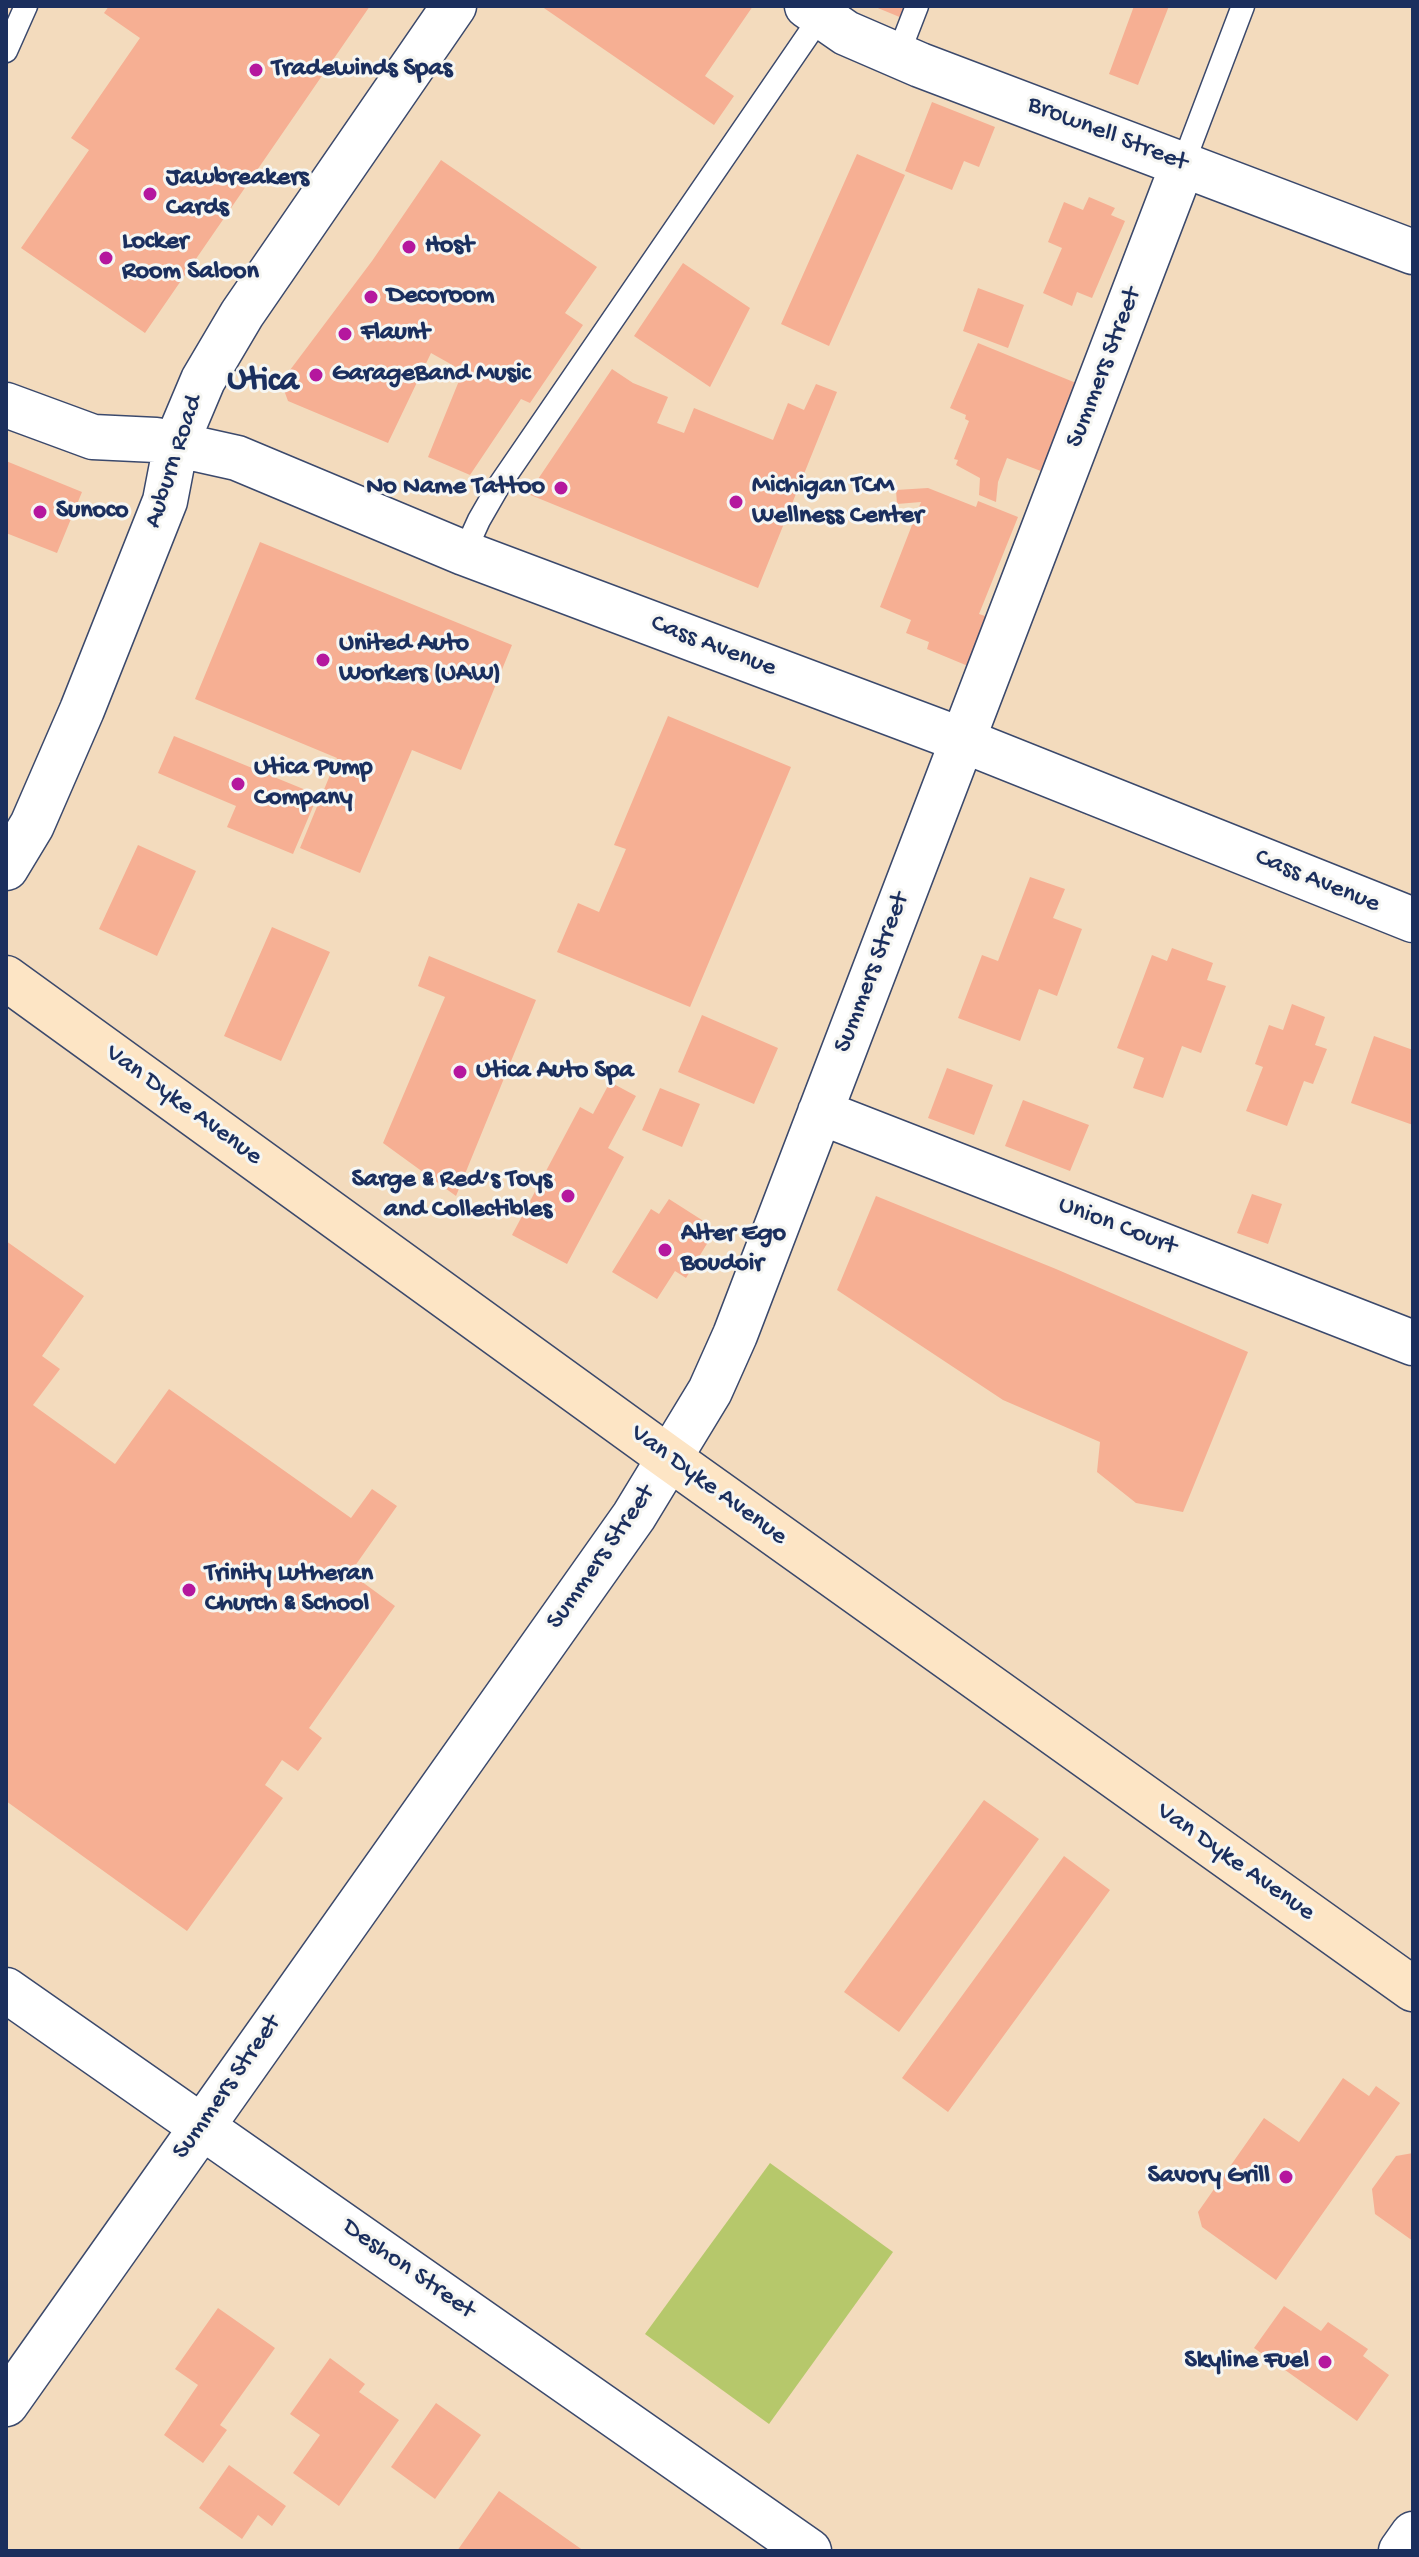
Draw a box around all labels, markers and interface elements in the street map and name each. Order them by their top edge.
place label: Tradewinds Spas [272,54,452,86]
marker: Tradewinds Spas [247,61,265,79]
street label: Brownell Street [1023,90,1191,180]
place label: Jawbreakers Cards [166,163,309,224]
marker: Jawbreakers Cards [141,185,159,203]
place label: Locker Room Saloon [122,227,259,288]
place label: Host [425,231,474,263]
marker: Host [400,238,418,256]
marker: Locker Room Saloon [97,249,115,267]
place label: Decoroom [387,281,494,313]
street label: Summers Street [1060,284,1150,452]
marker: Decoroom [362,288,380,306]
place label: Flaunt [361,318,430,350]
marker: Flaunt [336,325,354,343]
place label: GarageBand Music [332,359,530,391]
district label: Utica [227,363,299,403]
marker: GarageBand Music [307,366,325,384]
street label: Auburn Road [139,392,211,532]
place label: Michigan TCM Wellness Center [752,471,923,532]
place label: No Name Tattoo [366,472,545,504]
marker: No Name Tattoo [552,479,570,497]
marker: Michigan TCM Wellness Center [727,493,745,511]
place label: Sunoco [56,496,128,528]
marker: Sunoco [31,503,49,521]
street label: Cass Avenue [646,609,780,685]
place label: United Auto Workers (UAW) [339,629,501,690]
marker: United Auto Workers (UAW) [314,651,332,669]
place label: Utica Pump Company [254,753,372,814]
marker: Utica Pump Company [229,775,247,793]
street label: Cass Avenue [1250,843,1384,921]
street label: Summers Street [828,889,918,1057]
street label: Van Dyke Avenue [98,1039,268,1173]
place label: Utica Auto Spa [476,1056,634,1088]
marker: Utica Auto Spa [451,1063,469,1081]
place label: Sarge & Red’s Toys and Collectibles [352,1165,552,1226]
marker: Sarge & Red’s Toys and Collectibles [559,1187,577,1205]
street label: Union Court [1053,1190,1181,1264]
place label: Alter Ego Boudoir [681,1219,786,1280]
marker: Alter Ego Boudoir [656,1241,674,1259]
street label: Van Dyke Avenue [623,1419,793,1553]
street label: Summers Street [541,1480,663,1636]
place label: Trinity Lutheran Church & School [205,1559,373,1620]
marker: Trinity Lutheran Church & School [180,1581,198,1599]
street label: Van Dyke Avenue [1150,1797,1320,1929]
street label: Summers Street [167,2010,289,2166]
place label: Savory Grill [1148,2161,1270,2193]
marker: Savory Grill [1277,2168,1295,2186]
street label: Deshon Street [335,2213,481,2327]
place label: Skyline Fuel [1185,2346,1309,2378]
marker: Skyline Fuel [1316,2353,1334,2371]

